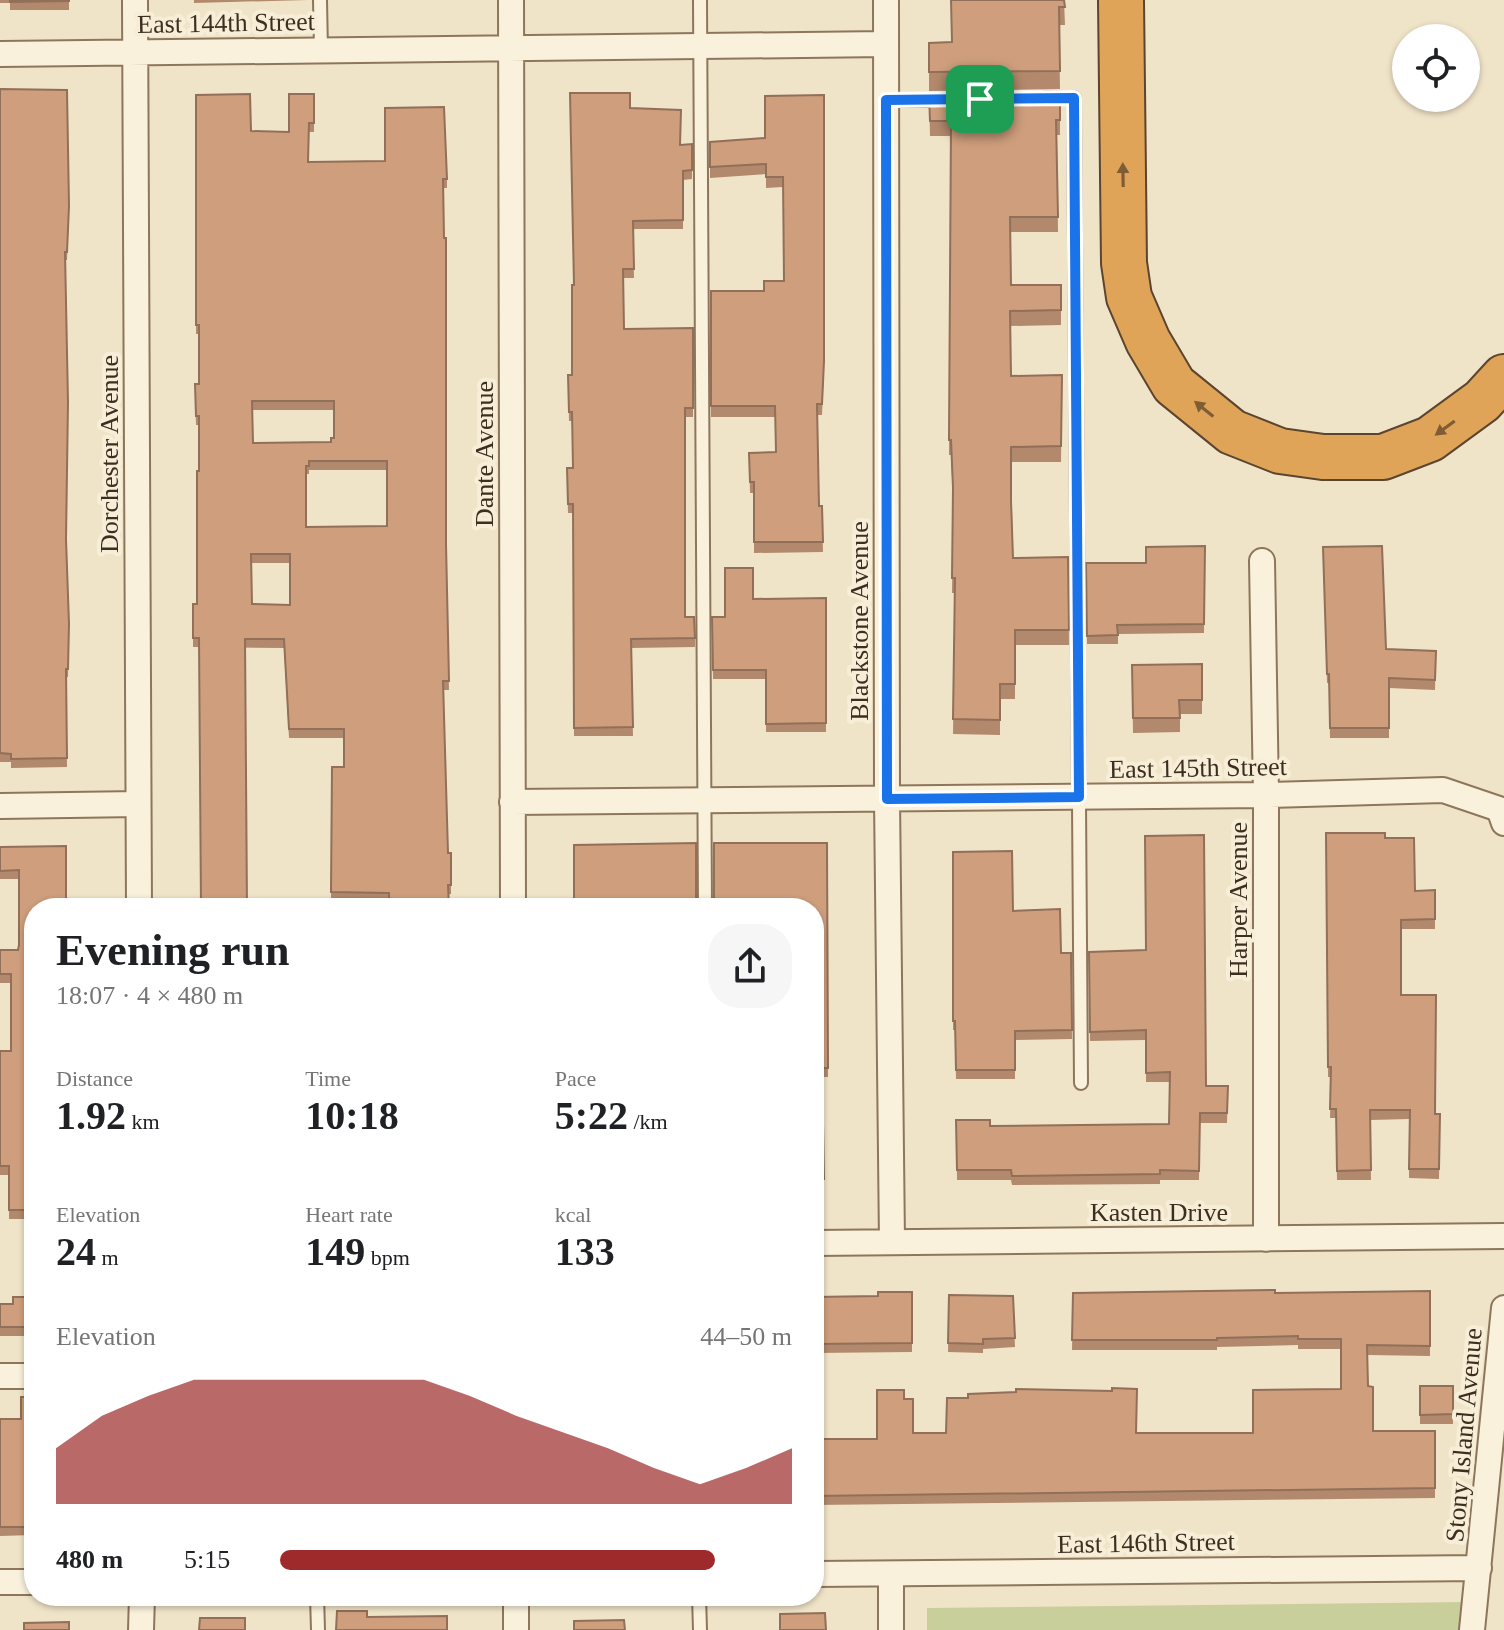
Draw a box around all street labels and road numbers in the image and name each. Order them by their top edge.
street label: East 144th Street [137,7,316,39]
street label: Dorchester Avenue [95,355,124,553]
street label: Dante Avenue [470,381,499,527]
street label: Blackstone Avenue [845,521,874,721]
street label: East 145th Street [1109,752,1288,784]
street label: Harper Avenue [1224,822,1253,978]
street label: Kasten Drive [1090,1198,1228,1227]
street label: Stony Island Avenue [1440,1327,1488,1543]
street label: East 146th Street [1057,1527,1236,1559]

